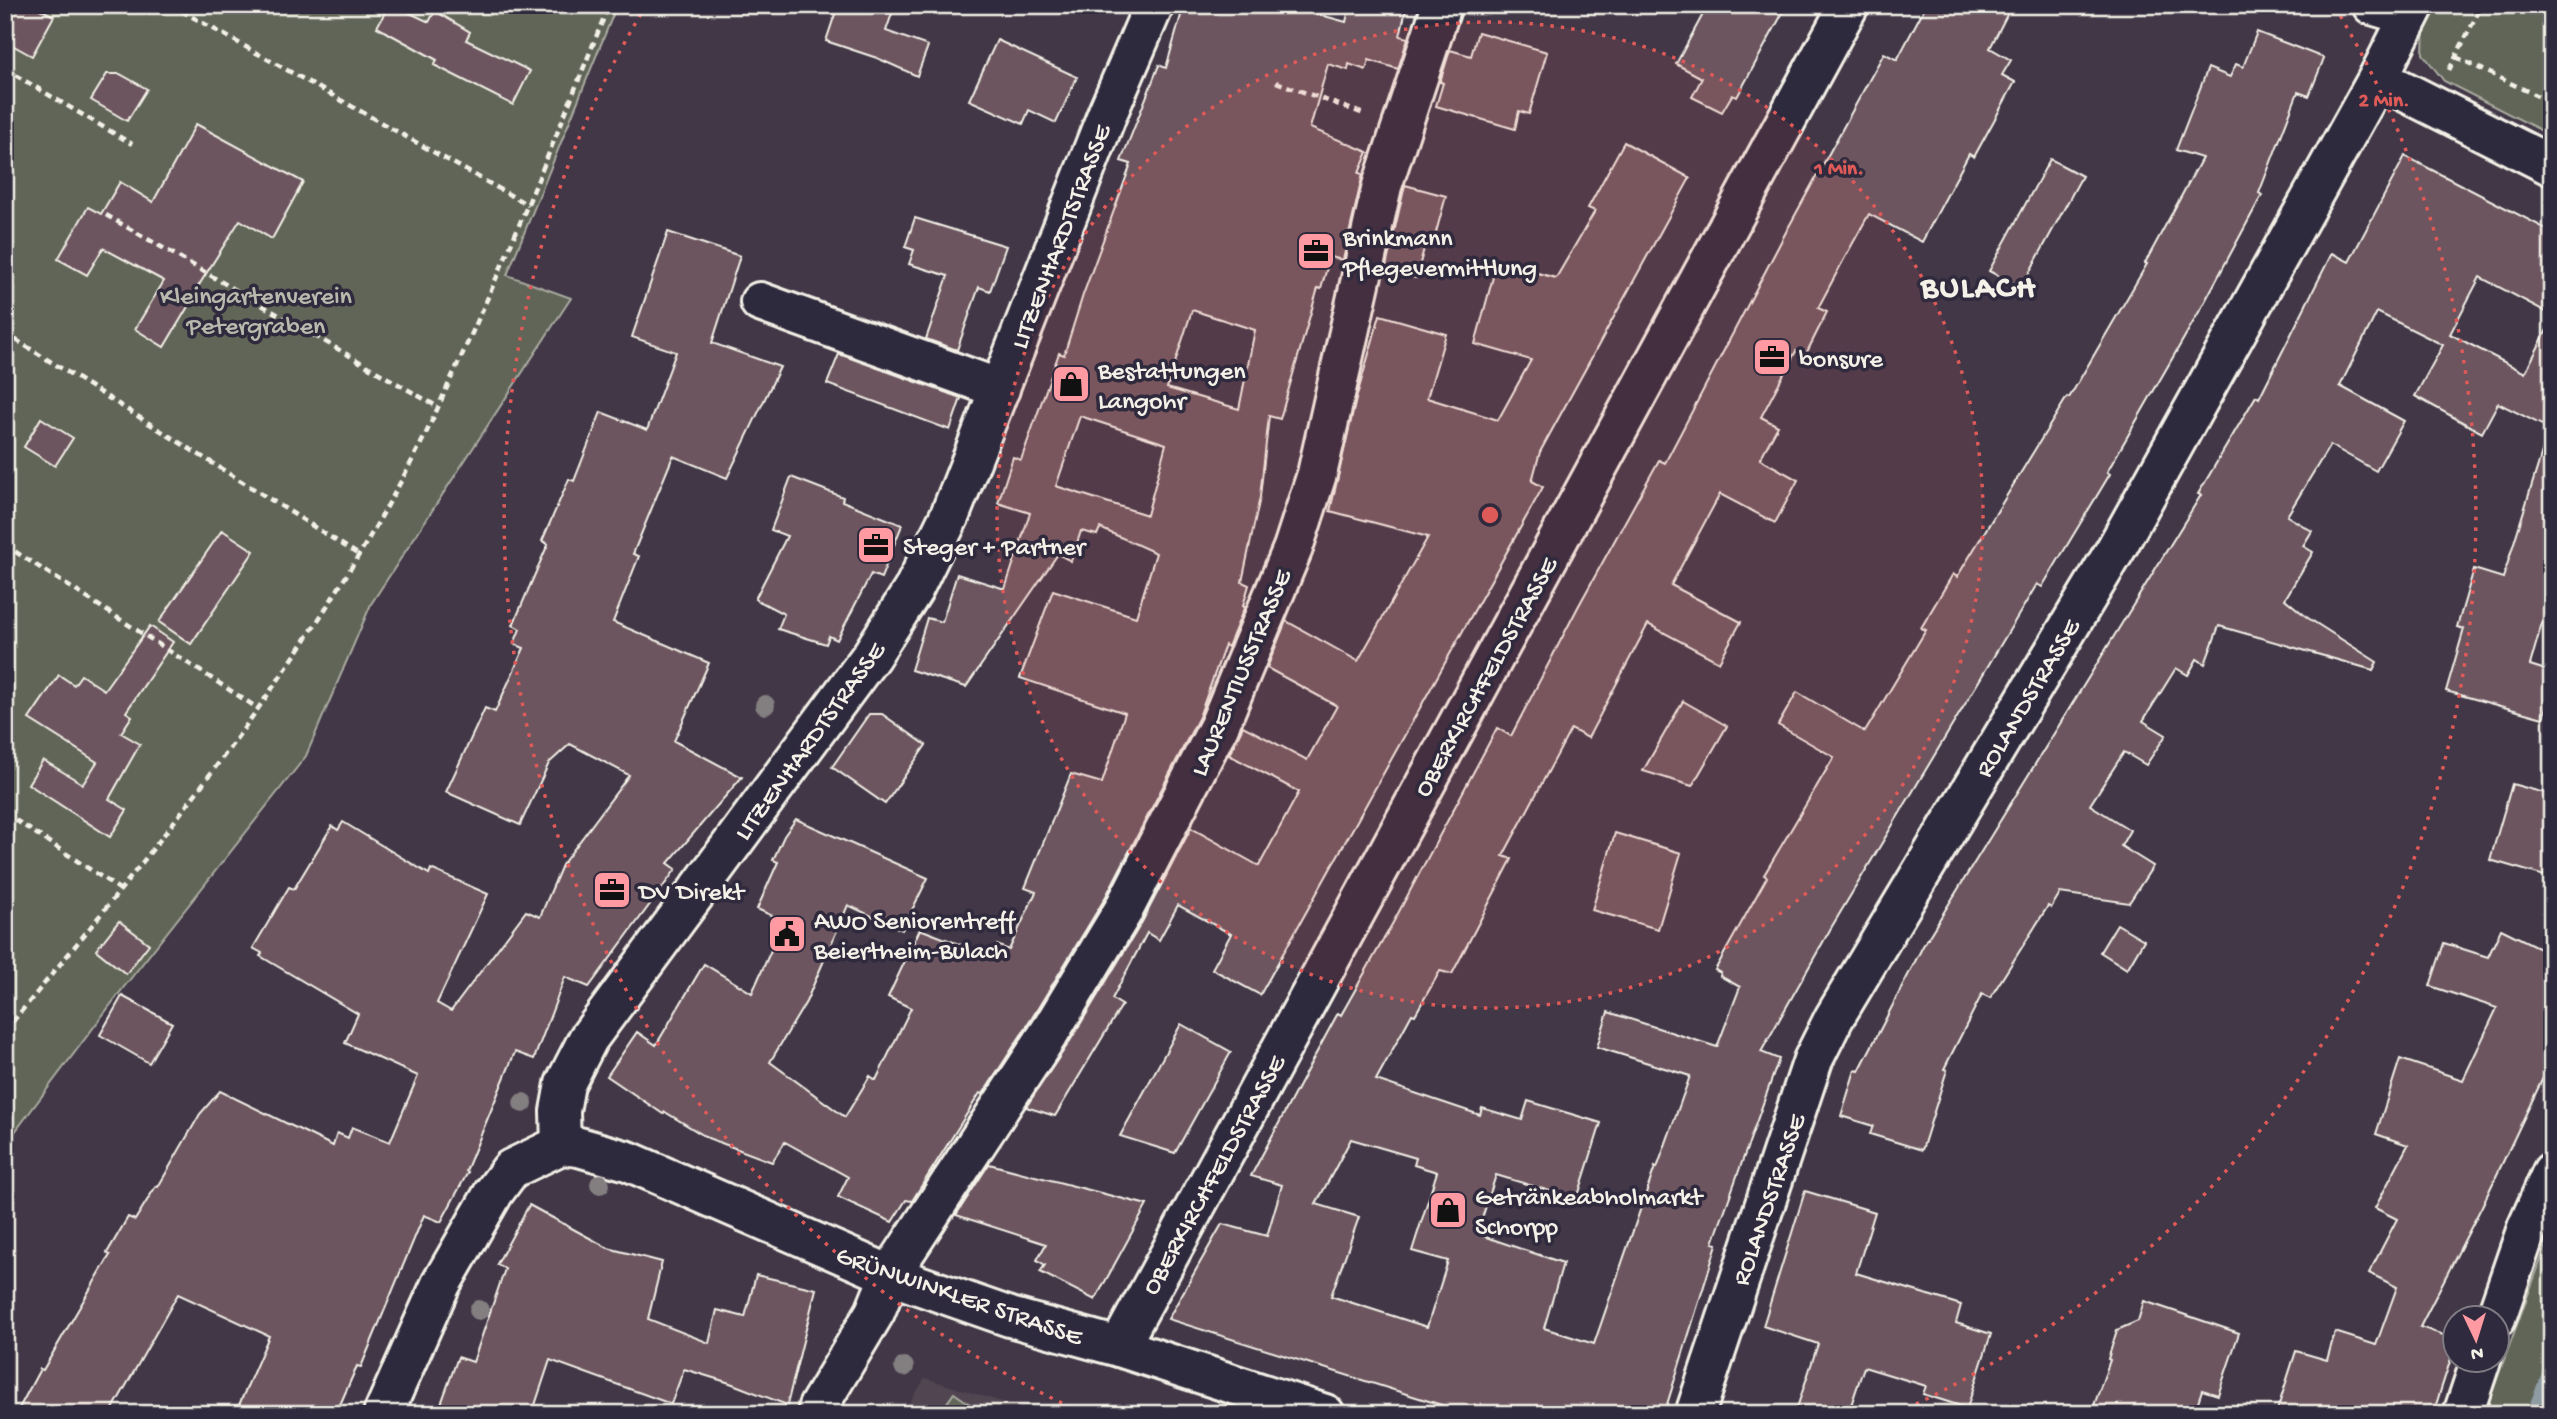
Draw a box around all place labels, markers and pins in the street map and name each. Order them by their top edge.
place label: Brinkmann Pflegevermittlung [1342,225,1537,286]
office icon: Brinkmann Pflegevermittlung [1295,230,1337,272]
office icon: bonsure [1751,336,1793,378]
place label: bonsure [1799,346,1884,377]
place label: Bestattungen Langohr [1097,358,1246,419]
shop icon: Bestattungen Langohr [1050,363,1092,405]
centre of rings [1478,503,1502,527]
office icon: Steger + Partner [855,524,897,566]
place label: Steger + Partner [903,534,1088,565]
office icon: DV Direkt [591,869,633,911]
place label: DV Direkt [637,879,746,910]
place label: AWO Seniorentreff Beiertheim-Bulach [813,908,1016,969]
public building icon: AWO Seniorentreff Beiertheim-Bulach [766,913,808,955]
place label: Getränkeabholmarkt Schorpp [1475,1184,1704,1245]
shop icon: Getränkeabholmarkt Schorpp [1427,1189,1469,1231]

